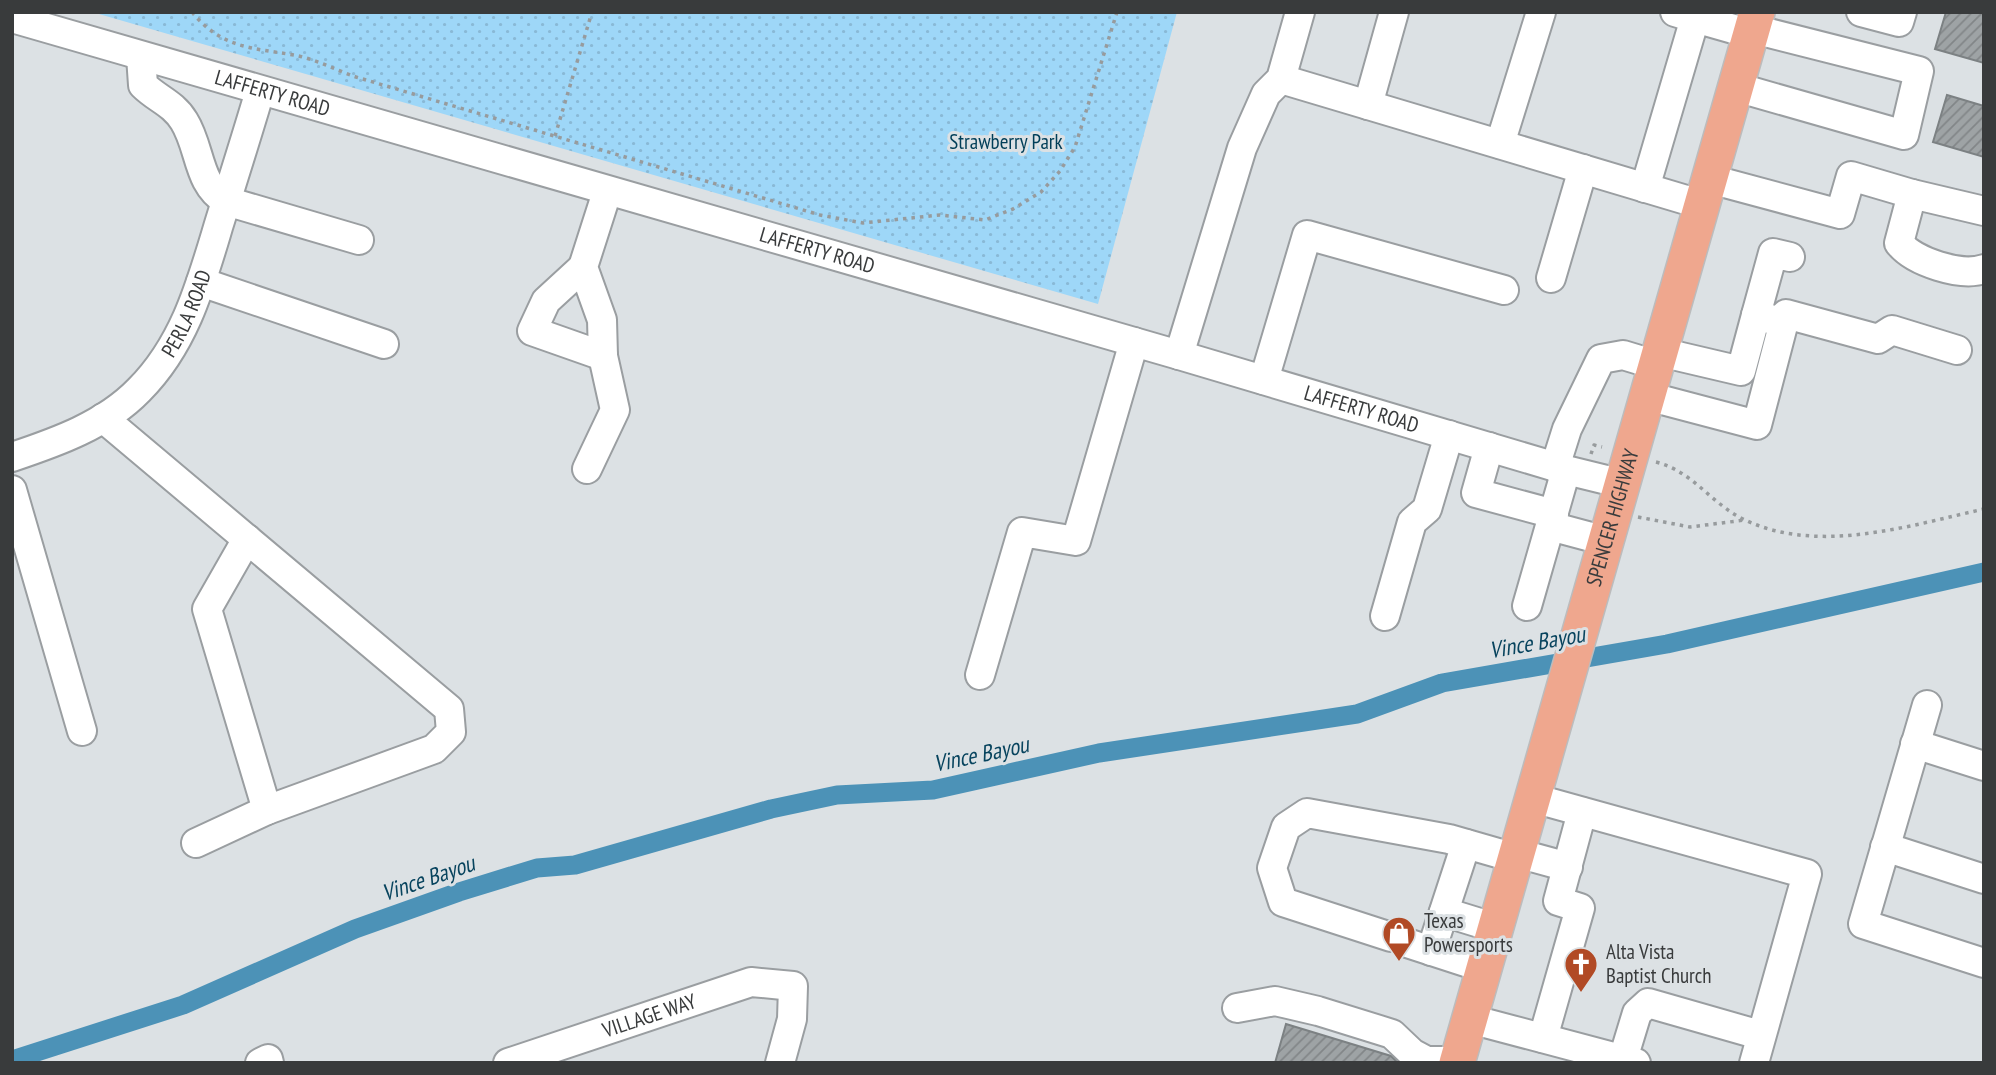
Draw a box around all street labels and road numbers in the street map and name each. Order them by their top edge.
street label: LAFFERTY ROAD [212,63,333,122]
street label: LAFFERTY ROAD [757,221,878,279]
street label: PERLA ROAD [155,266,217,362]
street label: LAFFERTY ROAD [1301,379,1422,439]
street label: SPENCER HIGHWAY [1580,445,1645,589]
street label: VILLAGE WAY [598,987,700,1044]

